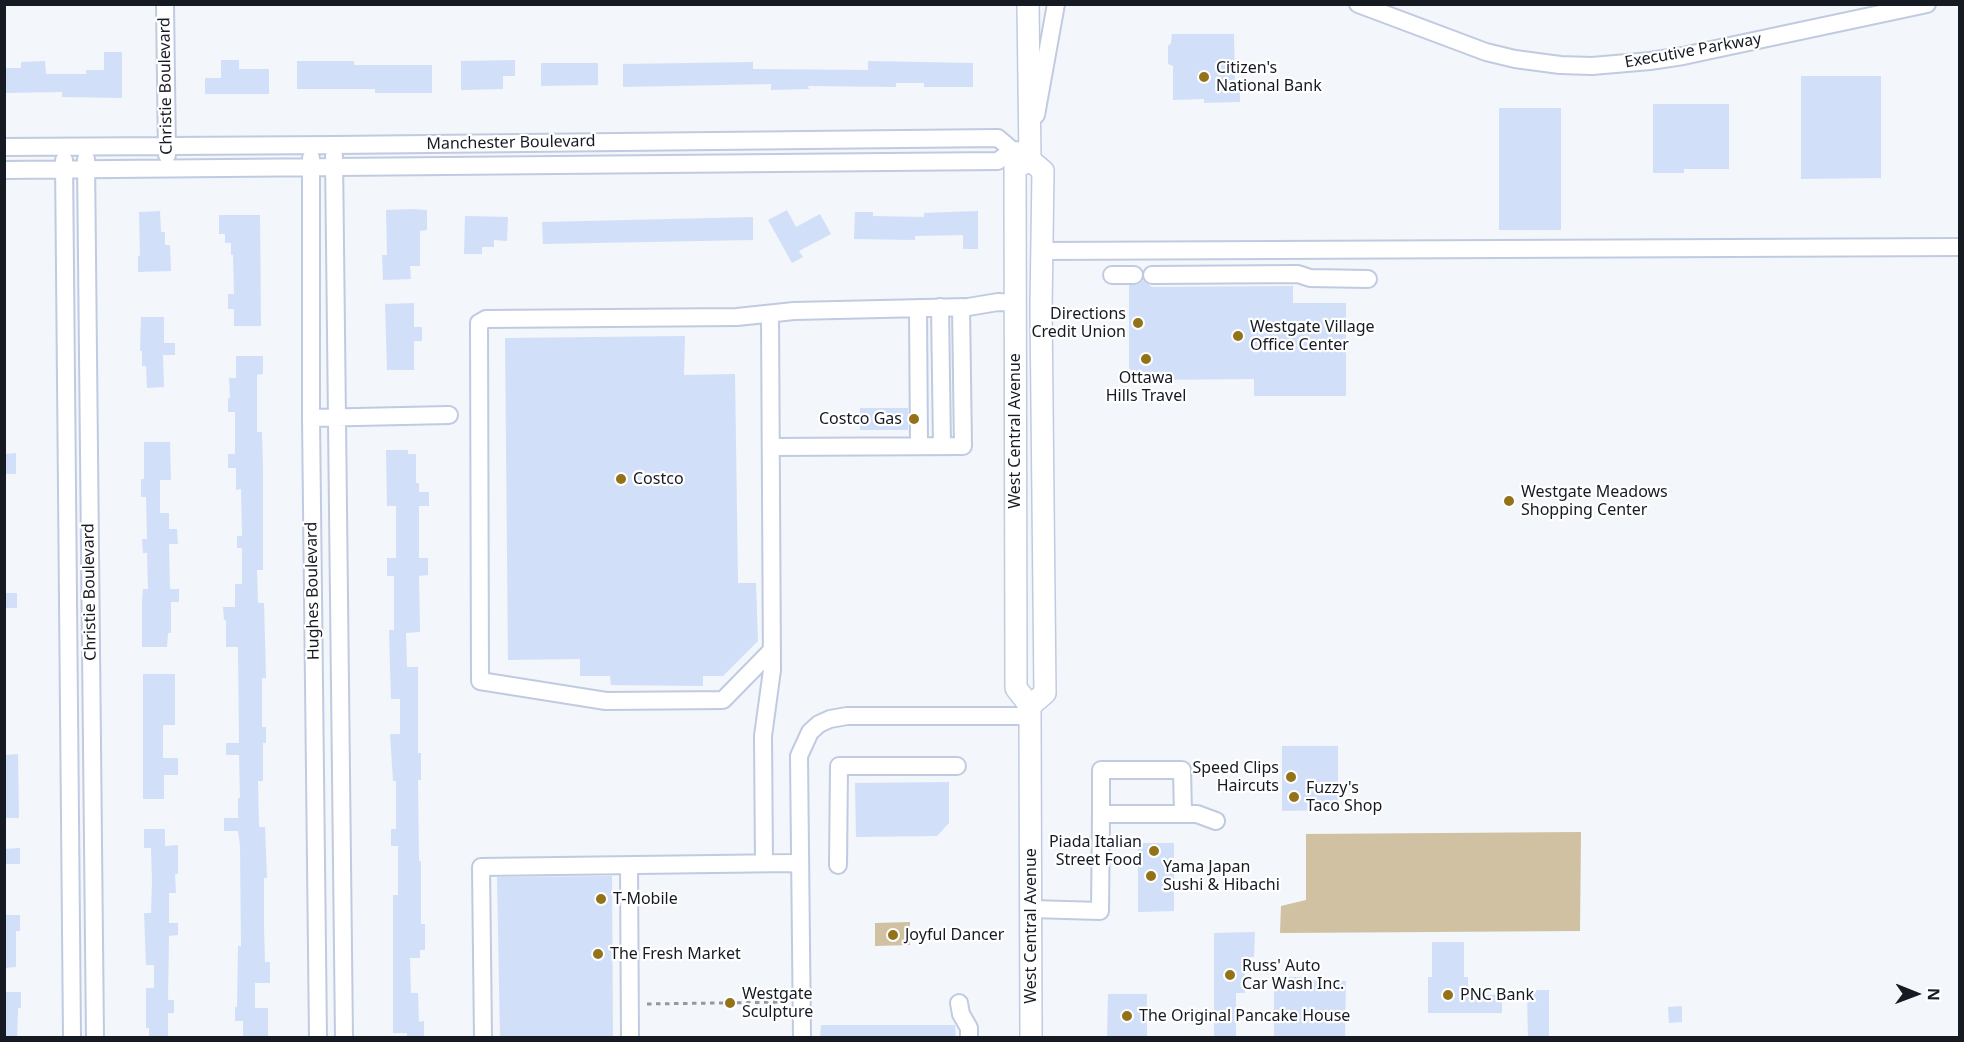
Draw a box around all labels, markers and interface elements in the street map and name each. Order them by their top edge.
street label: Christie Boulevard [155,17,177,155]
street label: Executive Parkway [1623,30,1763,72]
place label: Citizen's National Bank [1216,58,1322,96]
marker: Citizen's National Bank [1197,70,1211,84]
street label: Manchester Boulevard [426,132,596,154]
place label: Directions Credit Union [1031,304,1126,342]
marker: Directions Credit Union [1131,316,1145,330]
place label: Westgate Village Office Center [1250,317,1375,355]
marker: Westgate Village Office Center [1231,329,1245,343]
marker: Ottawa Hills Travel [1139,352,1153,366]
street label: West Central Avenue [1005,353,1025,509]
place label: Ottawa Hills Travel [1106,368,1186,406]
place label: Costco Gas [819,409,902,429]
marker: Costco Gas [907,412,921,426]
place label: Costco [633,469,684,489]
marker: Costco [614,472,628,486]
place label: Westgate Meadows Shopping Center [1521,482,1668,520]
marker: Westgate Meadows Shopping Center [1502,494,1516,508]
street label: Hughes Boulevard [302,522,324,660]
street label: Christie Boulevard [79,523,101,661]
place label: Speed Clips Haircuts [1192,758,1279,796]
marker: Speed Clips Haircuts [1284,770,1298,784]
place label: Fuzzy's Taco Shop [1306,778,1382,816]
marker: Fuzzy's Taco Shop [1287,790,1301,804]
place label: Piada Italian Street Food [1049,832,1142,870]
marker: Piada Italian Street Food [1147,844,1161,858]
street label: West Central Avenue [1021,848,1041,1004]
place label: Yama Japan Sushi & Hibachi [1163,857,1280,895]
marker: Yama Japan Sushi & Hibachi [1144,869,1158,883]
place label: T-Mobile [613,889,678,909]
marker: T-Mobile [594,892,608,906]
place label: Joyful Dancer [905,925,1004,945]
marker: Joyful Dancer [886,928,900,942]
place label: The Fresh Market [610,944,741,964]
marker: The Fresh Market [591,947,605,961]
place label: Russ' Auto Car Wash Inc. [1242,956,1344,994]
north arrow [1886,964,1946,1024]
marker: Russ' Auto Car Wash Inc. [1223,968,1237,982]
place label: Westgate Sculpture [742,984,813,1022]
place label: PNC Bank [1460,985,1534,1005]
marker: PNC Bank [1441,988,1455,1002]
text: N [1923,988,1945,1001]
marker: Westgate Sculpture [723,996,737,1010]
place label: The Original Pancake House [1139,1006,1350,1026]
marker: The Original Pancake House [1120,1009,1134,1023]

